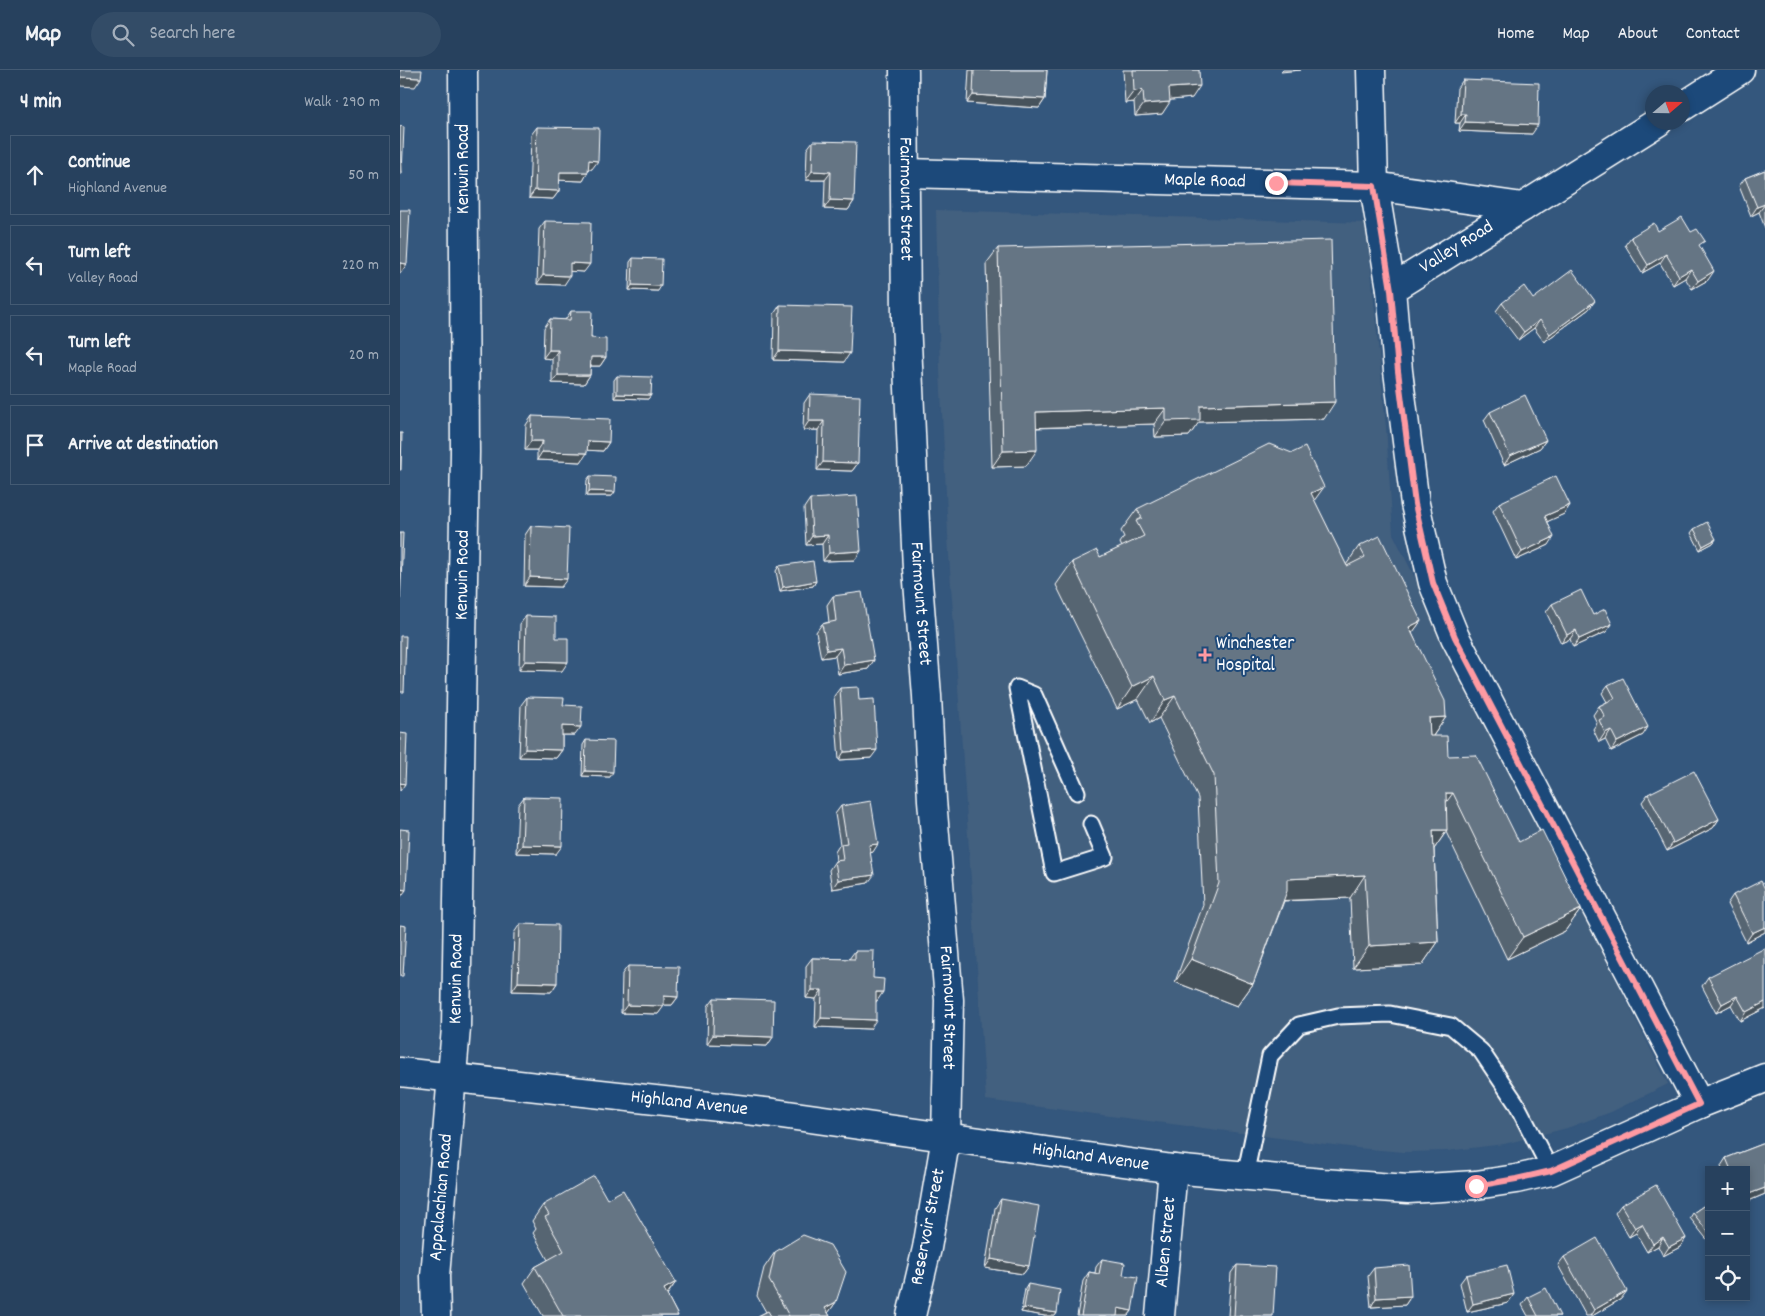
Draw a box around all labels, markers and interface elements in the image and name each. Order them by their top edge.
search box [91,12,441,57]
text: Map [25,18,61,52]
icon: search [109,21,137,49]
text: Search here [149,21,235,48]
text: Home [1497,22,1534,47]
text: Map [1562,22,1590,47]
text: About [1618,22,1658,47]
text: Contact [1686,22,1740,47]
north arrow [1645,85,1690,130]
text: 4 min [20,88,62,118]
text: Walk · 290 m [304,91,380,114]
street label: Kenwin Road [451,124,478,214]
street label: Fairmount Street [891,137,919,261]
text: Continue [68,150,130,177]
icon: ahead [21,161,49,189]
text: 50 m [348,164,379,187]
street label: Maple Road [1164,167,1246,196]
route end [1265,172,1288,195]
text: Highland Avenue [68,177,167,200]
street label: Valley Road [1415,215,1499,281]
text: Turn left [68,240,131,267]
icon: left [21,251,49,279]
text: 220 m [342,254,379,277]
text: Valley Road [68,267,138,290]
text: Turn left [68,330,131,357]
icon: left [21,341,49,369]
text: 20 m [349,344,379,367]
text: Maple Road [68,357,137,380]
icon: arrive [21,431,49,459]
text: Arrive at destination [68,432,218,459]
street label: Kenwin Road [449,530,477,620]
street label: Fairmount Street [902,541,938,667]
place label: Winchester Hospital [1216,631,1294,680]
marker: Winchester Hospital [1198,648,1212,662]
street label: Kenwin Road [443,934,471,1024]
street label: Fairmount Street [931,945,963,1070]
street label: Highland Avenue [629,1084,749,1124]
street label: Appalachian Road [423,1133,461,1262]
street label: Highland Avenue [1030,1136,1151,1179]
street label: Reservoir Street [904,1166,954,1288]
map controls [1705,1166,1750,1301]
button: + [1705,1166,1750,1211]
route start [1465,1175,1488,1198]
street label: Alben Street [1149,1196,1184,1289]
button: − [1705,1211,1750,1256]
button: locate [1705,1256,1750,1301]

